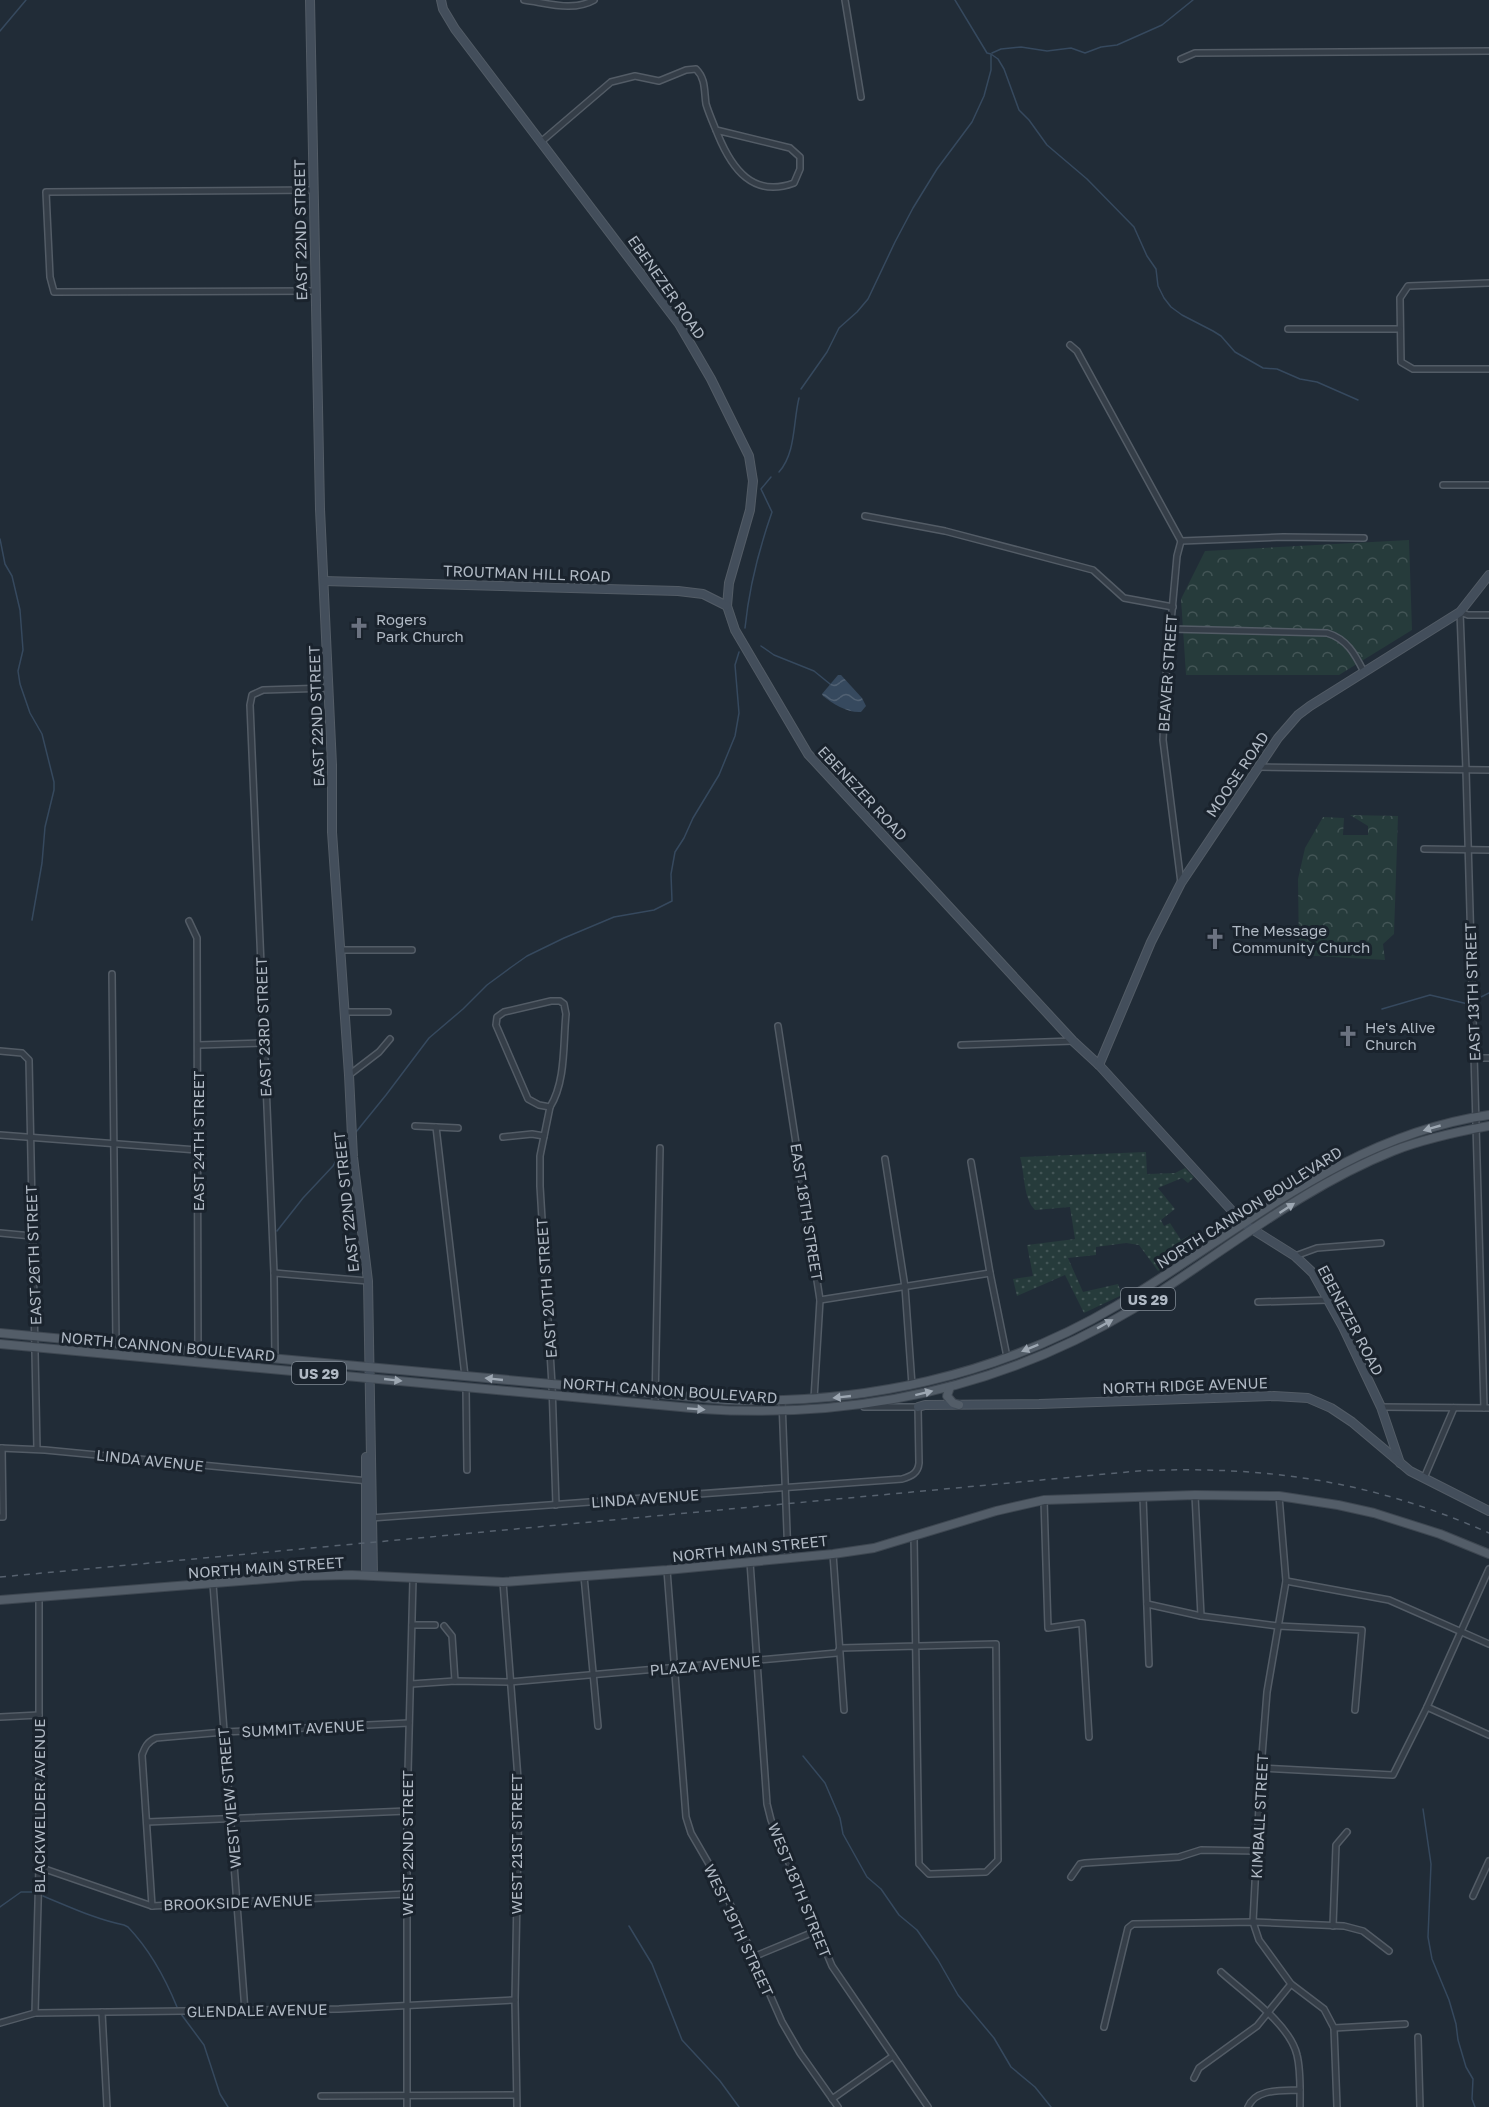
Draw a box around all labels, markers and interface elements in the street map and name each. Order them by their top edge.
street label: EAST 22ND STREET [290,159,310,301]
street label: EBENEZER ROAD [624,232,710,342]
street label: TROUTMAN HILL ROAD [443,561,611,585]
place label: Rogers Park Church [376,610,464,645]
street label: BEAVER STREET [1154,614,1180,732]
church icon: Rogers Park Church [347,616,371,640]
street label: EAST 22ND STREET [305,645,327,787]
street label: MOOSE ROAD [1202,728,1272,820]
street label: EBENEZER ROAD [815,742,911,844]
place label: The Message Community Church [1232,921,1370,956]
street label: EAST 13TH STREET [1461,922,1483,1062]
church icon: The Message Community Church [1203,927,1227,951]
street label: EAST 23RD STREET [252,957,274,1097]
place label: He's Alive Church [1365,1018,1436,1053]
church icon: He's Alive Church [1336,1024,1360,1048]
street label: EAST 24TH STREET [189,1071,207,1211]
one-way arrow [1423,1124,1441,1133]
street label: EAST 22ND STREET [330,1131,362,1273]
street label: EAST 18TH STREET [787,1142,827,1282]
street label: NORTH CANNON BOULEVARD [1153,1142,1345,1272]
street label: EAST 26TH STREET [22,1184,44,1326]
one-way arrow [1279,1203,1295,1214]
street label: EAST 20TH STREET [532,1217,560,1359]
street label: EBENEZER ROAD [1314,1262,1388,1378]
road number: US 29 [1121,1288,1175,1310]
one-way arrow [1097,1319,1114,1329]
street label: NORTH CANNON BOULEVARD [60,1328,276,1364]
one-way arrow [1021,1343,1039,1353]
road number: US 29 [292,1362,346,1384]
street label: NORTH RIDGE AVENUE [1102,1373,1268,1397]
one-way arrow [484,1374,503,1384]
street label: NORTH CANNON BOULEVARD [562,1374,778,1406]
one-way arrow [383,1375,402,1385]
one-way arrow [915,1388,933,1398]
one-way arrow [832,1392,851,1401]
one-way arrow [686,1404,705,1413]
street label: LINDA AVENUE [95,1445,205,1475]
street label: LINDA AVENUE [590,1485,700,1511]
street label: NORTH MAIN STREET [671,1531,829,1565]
street label: NORTH MAIN STREET [187,1553,345,1581]
street label: PLAZA AVENUE [649,1651,761,1679]
street label: SUMMIT AVENUE [241,1716,365,1740]
street label: BLACKWELDER AVENUE [30,1719,48,1893]
street label: WESTVIEW STREET [214,1727,244,1869]
street label: KIMBALL STREET [1247,1753,1271,1879]
street label: WEST 22ND STREET [398,1770,416,1916]
street label: WEST 21ST STREET [507,1773,525,1915]
street label: WEST 18TH STREET [765,1820,835,1960]
street label: WEST 19TH STREET [701,1861,777,1999]
street label: BROOKSIDE AVENUE [163,1890,313,1914]
street label: GLENDALE AVENUE [186,2000,328,2020]

